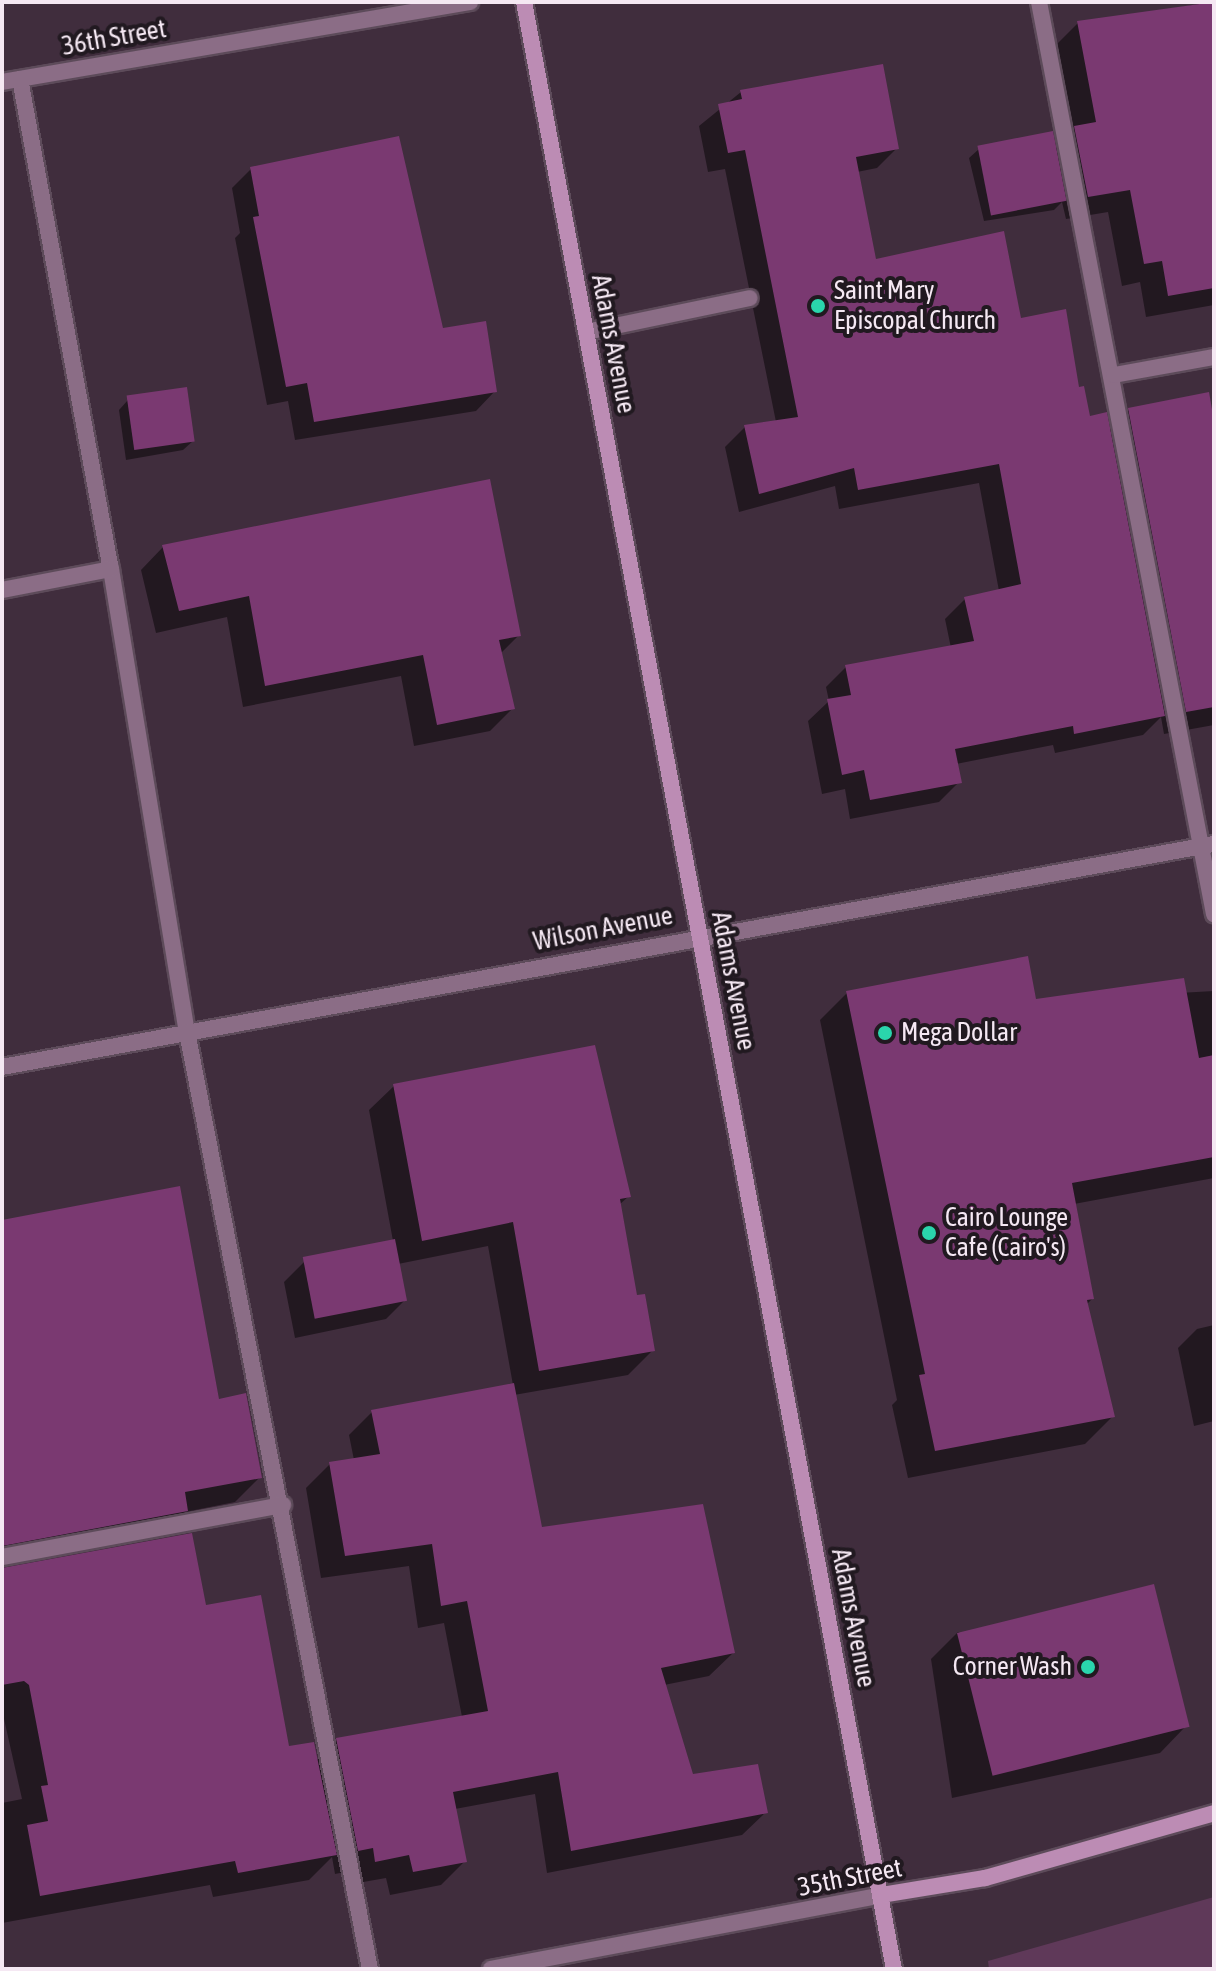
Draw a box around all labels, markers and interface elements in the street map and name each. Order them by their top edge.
street label: 36th Street [60,14,168,62]
street label: Adams Avenue [584,272,642,416]
place label: Saint Mary Episcopal Church [834,275,996,336]
marker: Saint Mary Episcopal Church [809,297,827,315]
street label: Wilson Avenue [531,900,675,958]
street label: Adams Avenue [704,909,762,1053]
place label: Mega Dollar [901,1017,1017,1049]
marker: Mega Dollar [876,1024,894,1042]
place label: Cairo Lounge Cafe (Cairo's) [945,1202,1068,1264]
marker: Cairo Lounge Cafe (Cairo's) [920,1224,938,1242]
street label: Adams Avenue [824,1546,882,1690]
place label: Corner Wash [953,1651,1072,1683]
marker: Corner Wash [1079,1658,1097,1676]
street label: 35th Street [795,1853,905,1903]

